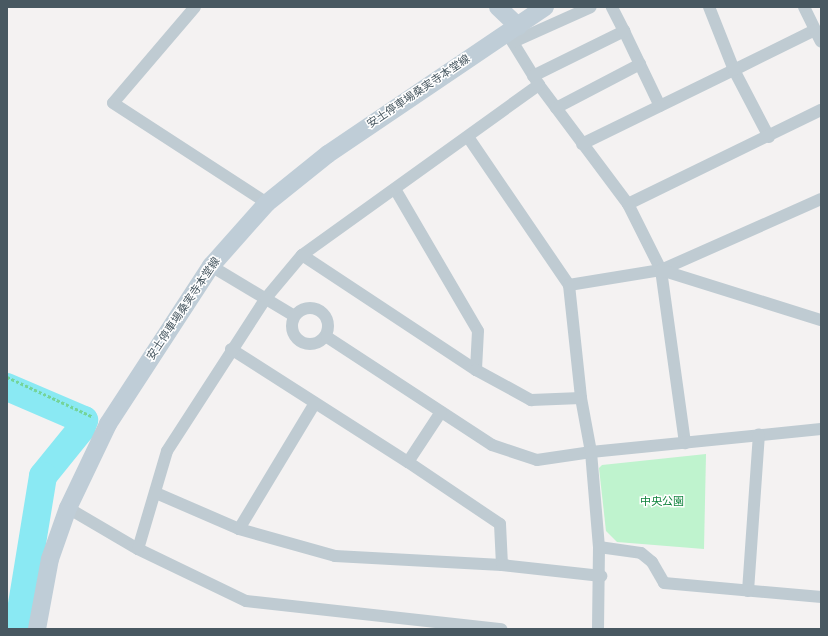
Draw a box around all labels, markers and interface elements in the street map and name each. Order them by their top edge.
street label: 安土停車場桑実寺本堂線 [365,53,473,131]
street label: 安土停車場桑実寺本堂線 [145,255,223,363]
park label: 中央公園 [640,495,684,509]

